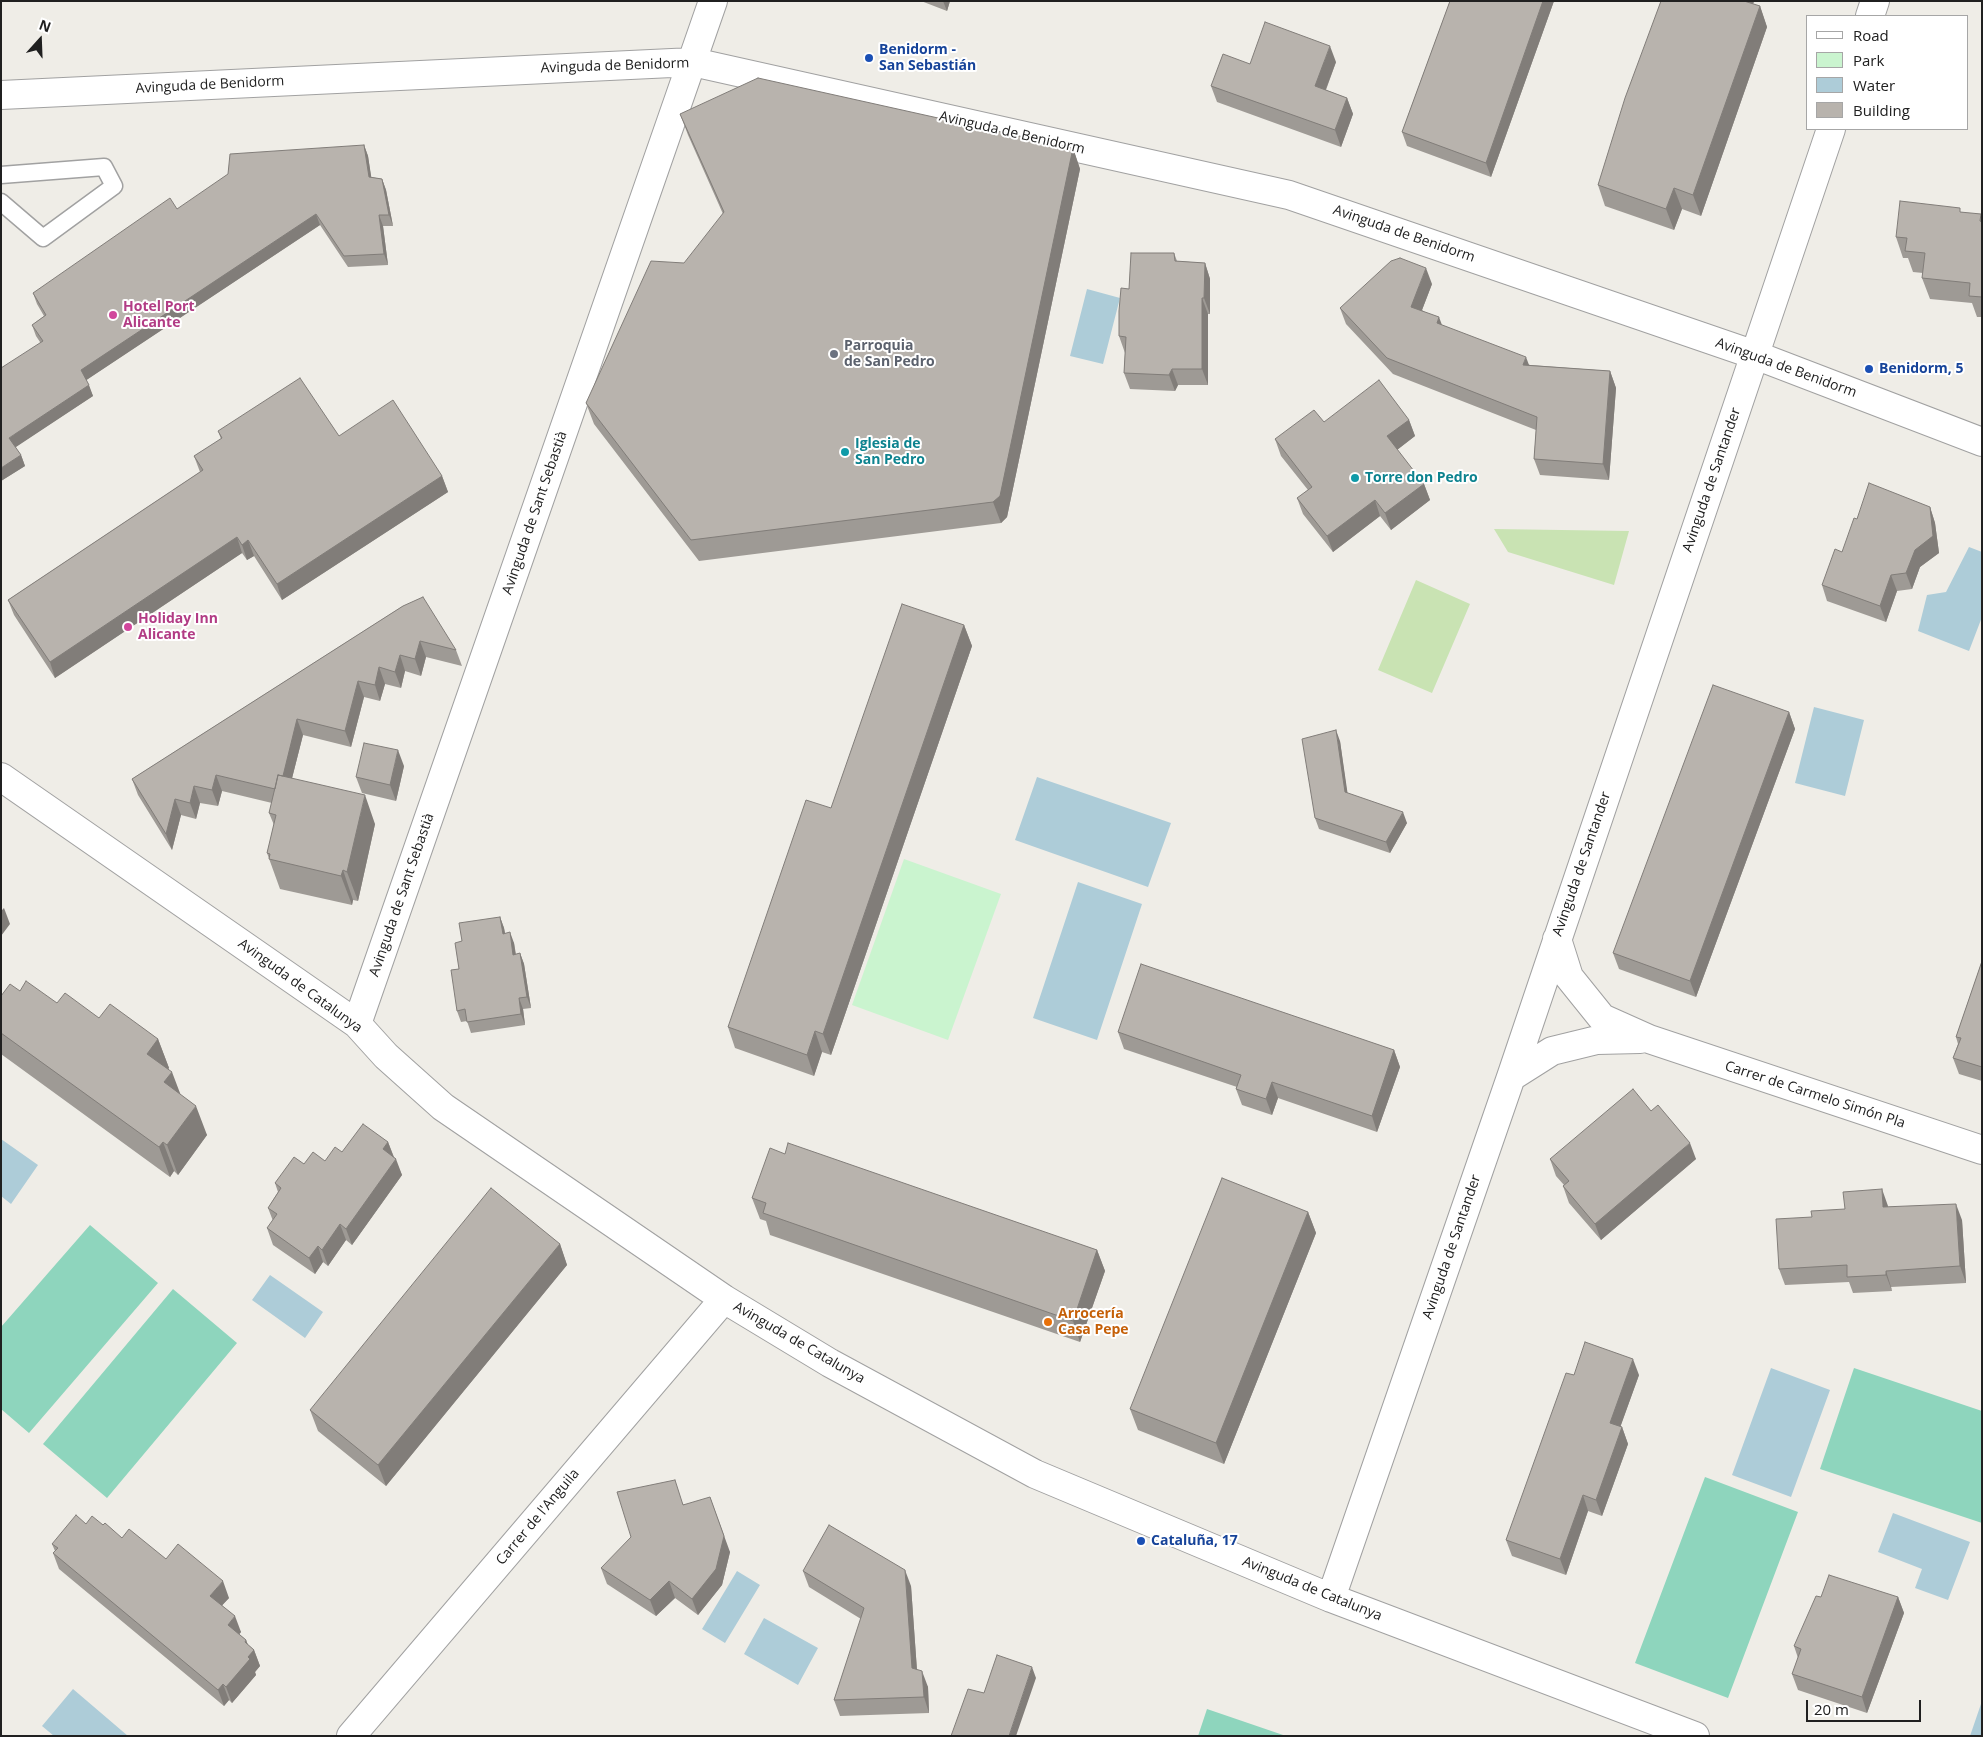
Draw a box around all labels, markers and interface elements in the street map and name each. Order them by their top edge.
north arrow [15,15,65,65]
text: N [37,15,54,36]
legend [1806,15,1968,130]
text: Road [1853,25,1889,45]
place label: Benidorm - San Sebastián [879,42,976,74]
text: Park [1853,50,1884,70]
marker: Benidorm - San Sebastián [863,52,875,64]
street label: Avinguda de Benidorm [540,55,690,77]
street label: Avinguda de Benidorm [135,73,285,97]
text: Water [1853,75,1895,95]
text: Building [1853,100,1910,120]
street label: Avinguda de Benidorm [938,108,1086,158]
street label: Avinguda de Benidorm [1331,202,1477,266]
place label: Hotel Port Alicante [123,299,195,332]
marker: Hotel Port Alicante [107,309,119,321]
street label: Avinguda de Benidorm [1713,335,1859,401]
place label: Parroquia de San Pedro [844,338,935,371]
marker: Parroquia de San Pedro [828,348,840,360]
place label: Benidorm, 5 [1879,361,1963,377]
marker: Benidorm, 5 [1863,363,1875,375]
street label: Avinguda de Santander [1679,406,1745,554]
street label: Avinguda de Sant Sebastià [499,429,571,597]
place label: Iglesia de San Pedro [855,436,925,468]
marker: Iglesia de San Pedro [839,446,851,458]
place label: Torre don Pedro [1365,470,1478,486]
marker: Torre don Pedro [1349,472,1361,484]
place label: Holiday Inn Alicante [138,611,218,644]
marker: Holiday Inn Alicante [122,621,134,633]
street label: Avinguda de Santander [1549,790,1615,938]
street label: Avinguda de Sant Sebastià [366,811,438,979]
street label: Avinguda de Catalunya [235,935,365,1037]
street label: Carrer de Carmelo Simón Pla [1723,1058,1907,1132]
street label: Avinguda de Santander [1419,1173,1485,1321]
street label: Avinguda de Catalunya [730,1298,868,1388]
place label: Arrocería Casa Pepe [1058,1306,1129,1338]
marker: Arrocería Casa Pepe [1042,1316,1054,1328]
street label: Carrer de l'Anguila [493,1465,583,1569]
place label: Cataluña, 17 [1151,1533,1238,1549]
marker: Cataluña, 17 [1135,1535,1147,1547]
street label: Avinguda de Catalunya [1240,1553,1384,1625]
scale bar [1808,1690,1923,1722]
text: 20 m [1814,1699,1849,1719]

